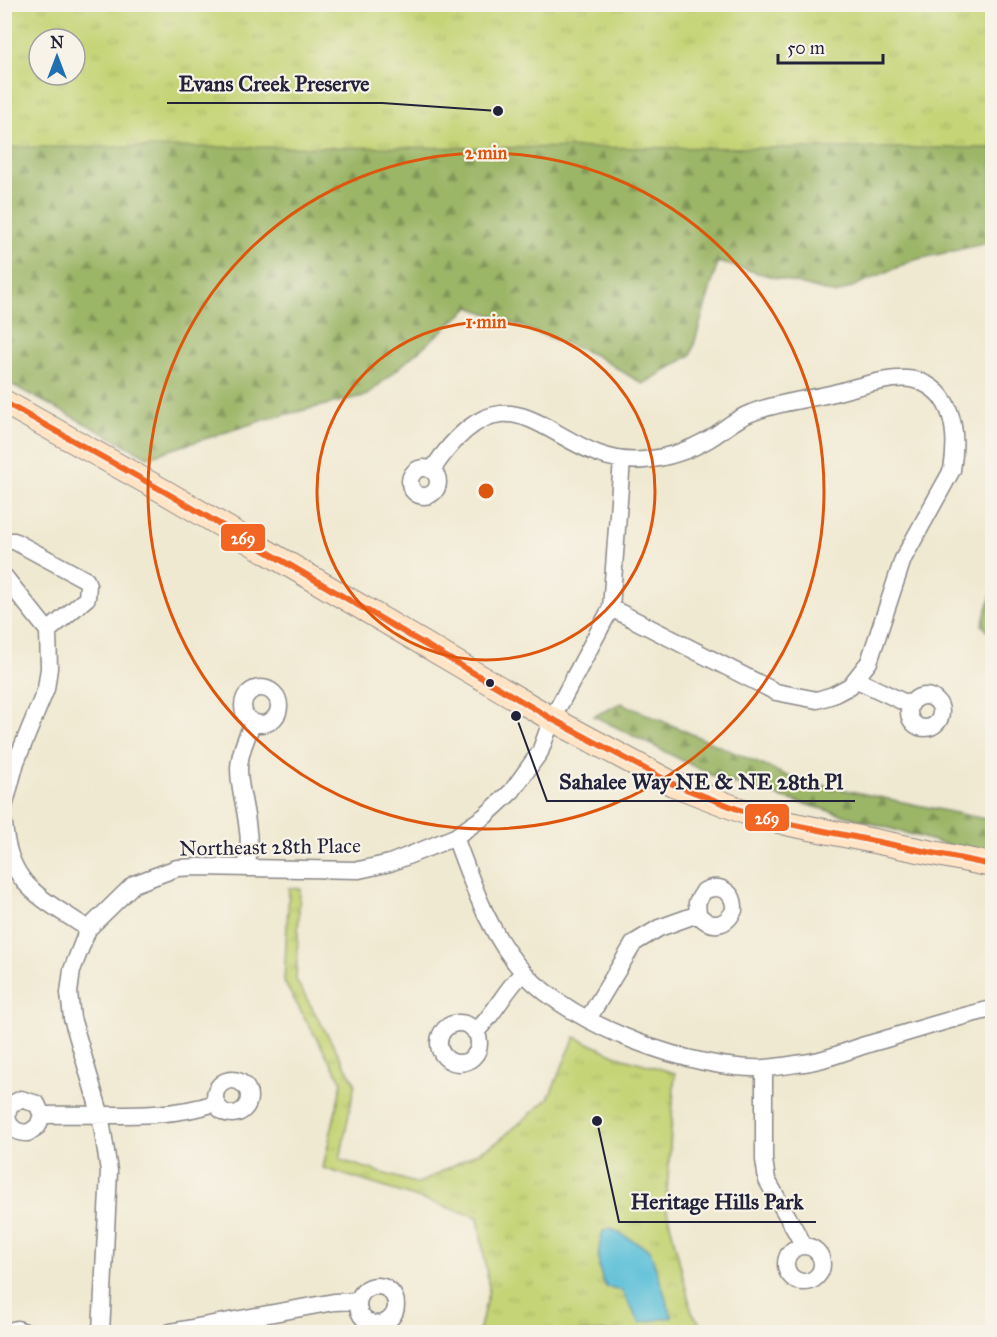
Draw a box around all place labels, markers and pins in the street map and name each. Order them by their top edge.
callout: Evans Creek Preserve [167,63,382,103]
centre of rings [476,481,496,501]
unlabelled marker [484,677,496,689]
callout: Sahalee Way NE & NE 28th Pl [547,761,855,801]
callout: Heritage Hills Park [619,1182,816,1222]

